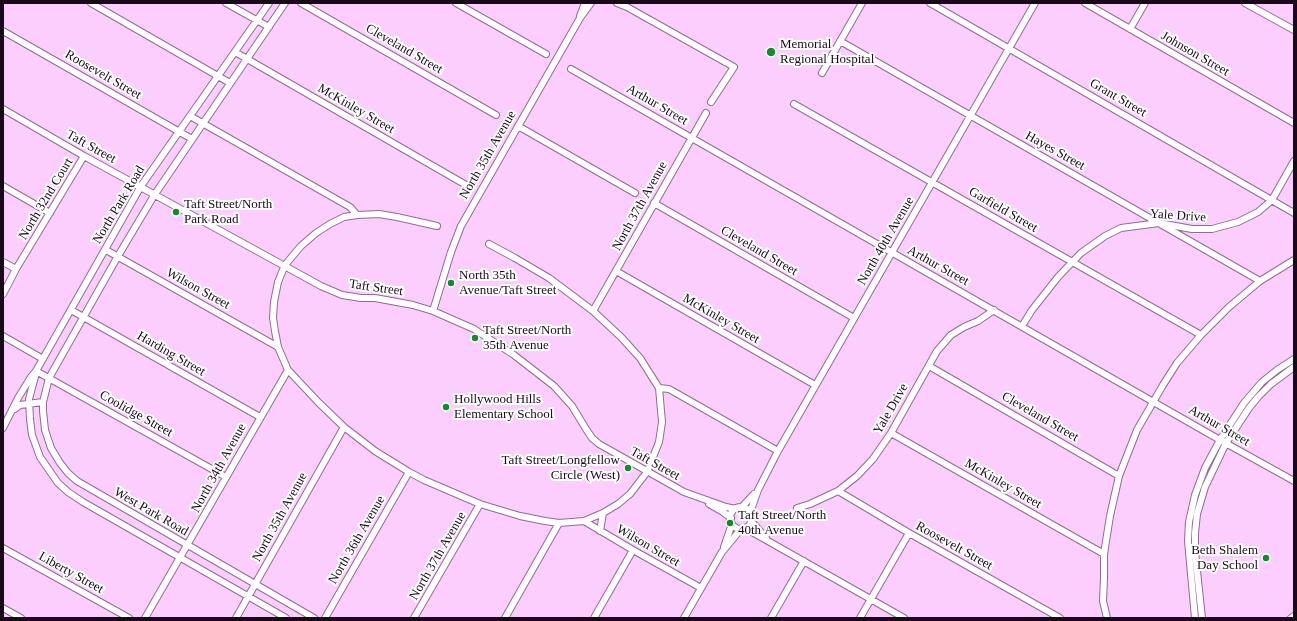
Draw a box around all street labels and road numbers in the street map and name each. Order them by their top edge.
street label: Cleveland Street [363,21,445,77]
street label: Johnson Street [1158,28,1232,80]
street label: Roosevelt Street [62,47,144,103]
street label: Grant Street [1087,75,1149,121]
street label: McKinley Street [315,81,397,137]
street label: Arthur Street [624,81,690,129]
street label: North 35th Avenue [456,108,520,202]
street label: Taft Street [63,127,119,167]
street label: Hayes Street [1022,128,1088,174]
street label: North 32nd Court [16,155,76,243]
street label: North 37th Avenue [609,159,671,253]
street label: North Park Road [90,163,148,247]
street label: Garfield Street [966,184,1040,236]
street label: North 40th Avenue [854,194,918,288]
street label: Yale Drive [1149,206,1207,226]
street label: Cleveland Street [718,223,800,279]
street label: Arthur Street [904,243,972,289]
street label: Wilson Street [163,265,233,313]
street label: Taft Street [348,276,404,300]
street label: McKinley Street [680,291,762,347]
street label: Harding Street [134,328,208,380]
street label: Yale Drive [870,381,912,437]
street label: Coolidge Street [97,387,175,441]
street label: Cleveland Street [999,389,1081,445]
street label: Arthur Street [1186,402,1252,450]
street label: North 34th Avenue [188,421,250,515]
street label: Taft Street [627,444,683,484]
street label: McKinley Street [962,456,1044,512]
street label: North 35th Avenue [249,470,311,564]
street label: West Park Road [111,484,191,540]
street label: North 36th Avenue [325,493,389,587]
street label: North 37th Avenue [406,509,470,603]
street label: Roosevelt Street [913,518,995,574]
street label: Wilson Street [614,522,682,570]
street label: Liberty Street [36,549,106,597]

